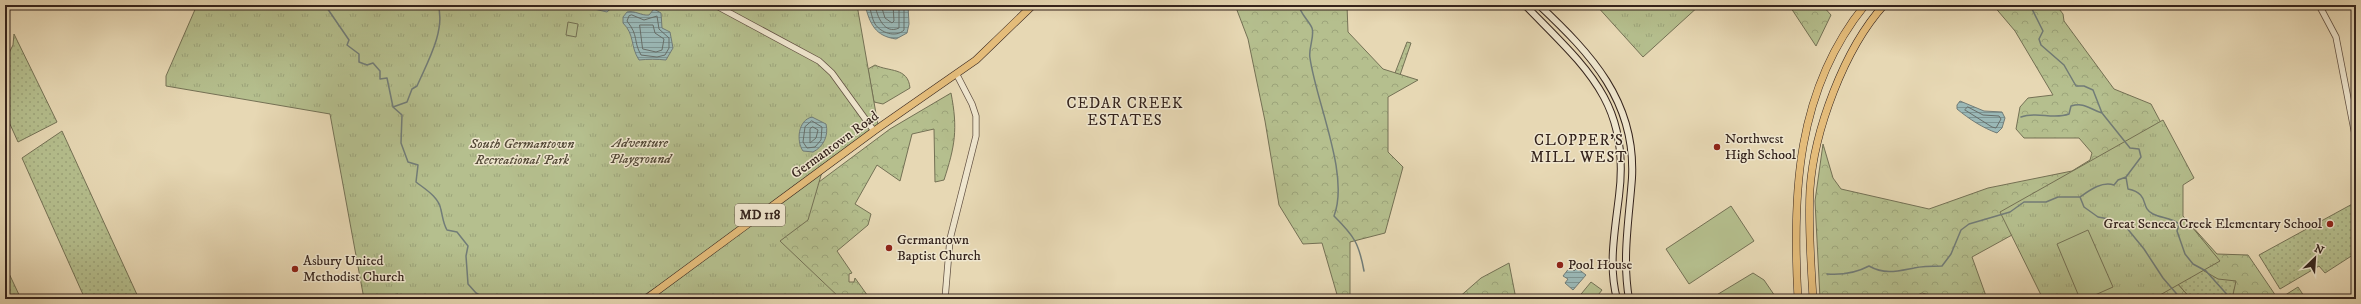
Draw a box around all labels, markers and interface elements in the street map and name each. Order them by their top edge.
district label: CEDAR CREEK ESTATES [1066,94,1184,130]
street label: Germantown Road [788,107,882,183]
place label: Northwest High School [1725,130,1797,164]
district label: CLOPPER'S MILL WEST [1530,131,1628,167]
park label: Adventure Playground [609,134,673,168]
park label: South Germantown Recreational Park [469,135,574,169]
marker: Northwest High School [1712,142,1722,152]
road number: MD 118 [735,204,785,226]
place label: Great Seneca Creek Elementary School [2104,215,2323,233]
marker: Great Seneca Creek Elementary School [2325,219,2335,229]
place label: Germantown Baptist Church [897,231,982,265]
north arrow [2295,238,2335,278]
text: N [2312,242,2326,258]
marker: Germantown Baptist Church [884,243,894,253]
place label: Asbury United Methodist Church [303,252,405,286]
place label: Pool House [1568,256,1632,274]
marker: Pool House [1555,260,1565,270]
marker: Asbury United Methodist Church [290,264,300,274]

